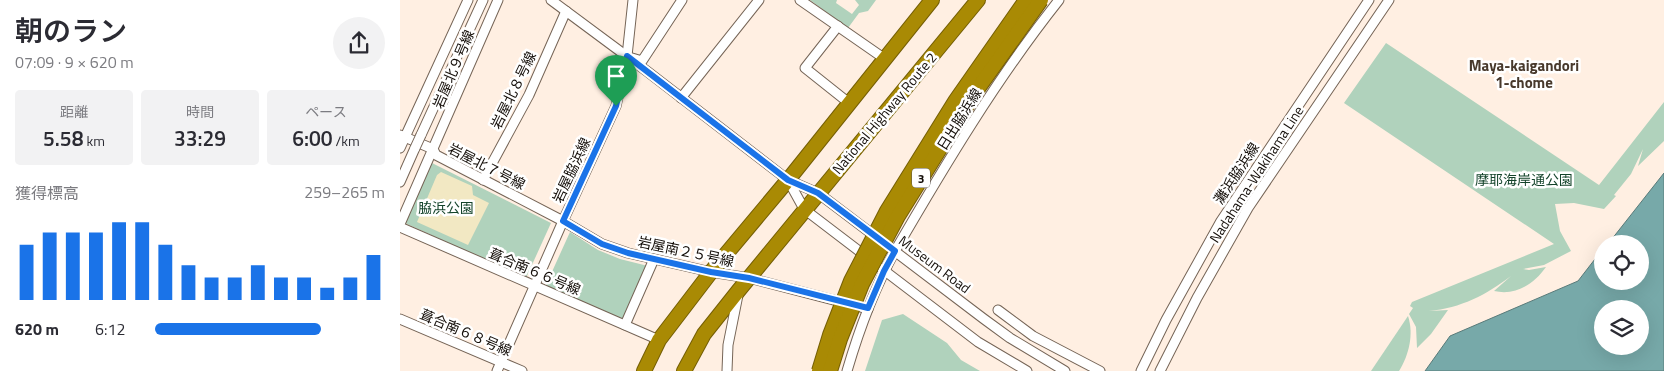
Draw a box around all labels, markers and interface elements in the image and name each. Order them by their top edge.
text: 朝のラン [15,9,127,52]
button: share [333,17,385,69]
street label: 岩屋北９号線 [427,26,479,112]
street label: National Highway Route 2 [827,47,941,179]
street label: 岩屋北８号線 [485,48,541,132]
text: 07:09 · 9 × 620 m [15,50,134,74]
district label: Maya-kaigandori 1-chome [1469,54,1579,94]
pin [595,55,637,106]
icon: arrive [602,62,630,90]
street label: 日出脇浜線 [932,84,986,154]
text: 距離 [60,101,88,122]
text: 時間 [186,101,214,122]
text: ペース [305,101,347,122]
street label: Nadahama-Wakihama Line [1204,101,1308,247]
text: 5.58 [43,122,83,154]
text: 33:29 [174,122,226,154]
text: 6:00 [292,122,333,154]
text: km [83,130,105,151]
text: /km [333,130,360,151]
street label: 岩屋脇浜線 [547,134,595,206]
street label: 岩屋北７号線 [445,138,529,194]
street label: 灘浜脇浜線 [1208,138,1264,208]
road number: 3 [912,168,930,188]
park label: 摩耶海岸通公園 [1475,169,1573,190]
text: 259–265 m [304,180,385,204]
text: 獲得標高 [15,181,79,205]
park label: 脇浜公園 [418,197,474,218]
street label: Museum Road [895,230,975,298]
street label: 岩屋南２５号線 [636,231,736,271]
map controls [1594,235,1649,355]
button: locate [1594,235,1649,290]
street label: 葺合南６６号線 [486,242,584,300]
button: layers [1594,300,1649,355]
street label: 葺合南６８号線 [417,303,515,361]
text: 620 m [15,317,59,341]
text: 6:12 [95,317,125,341]

